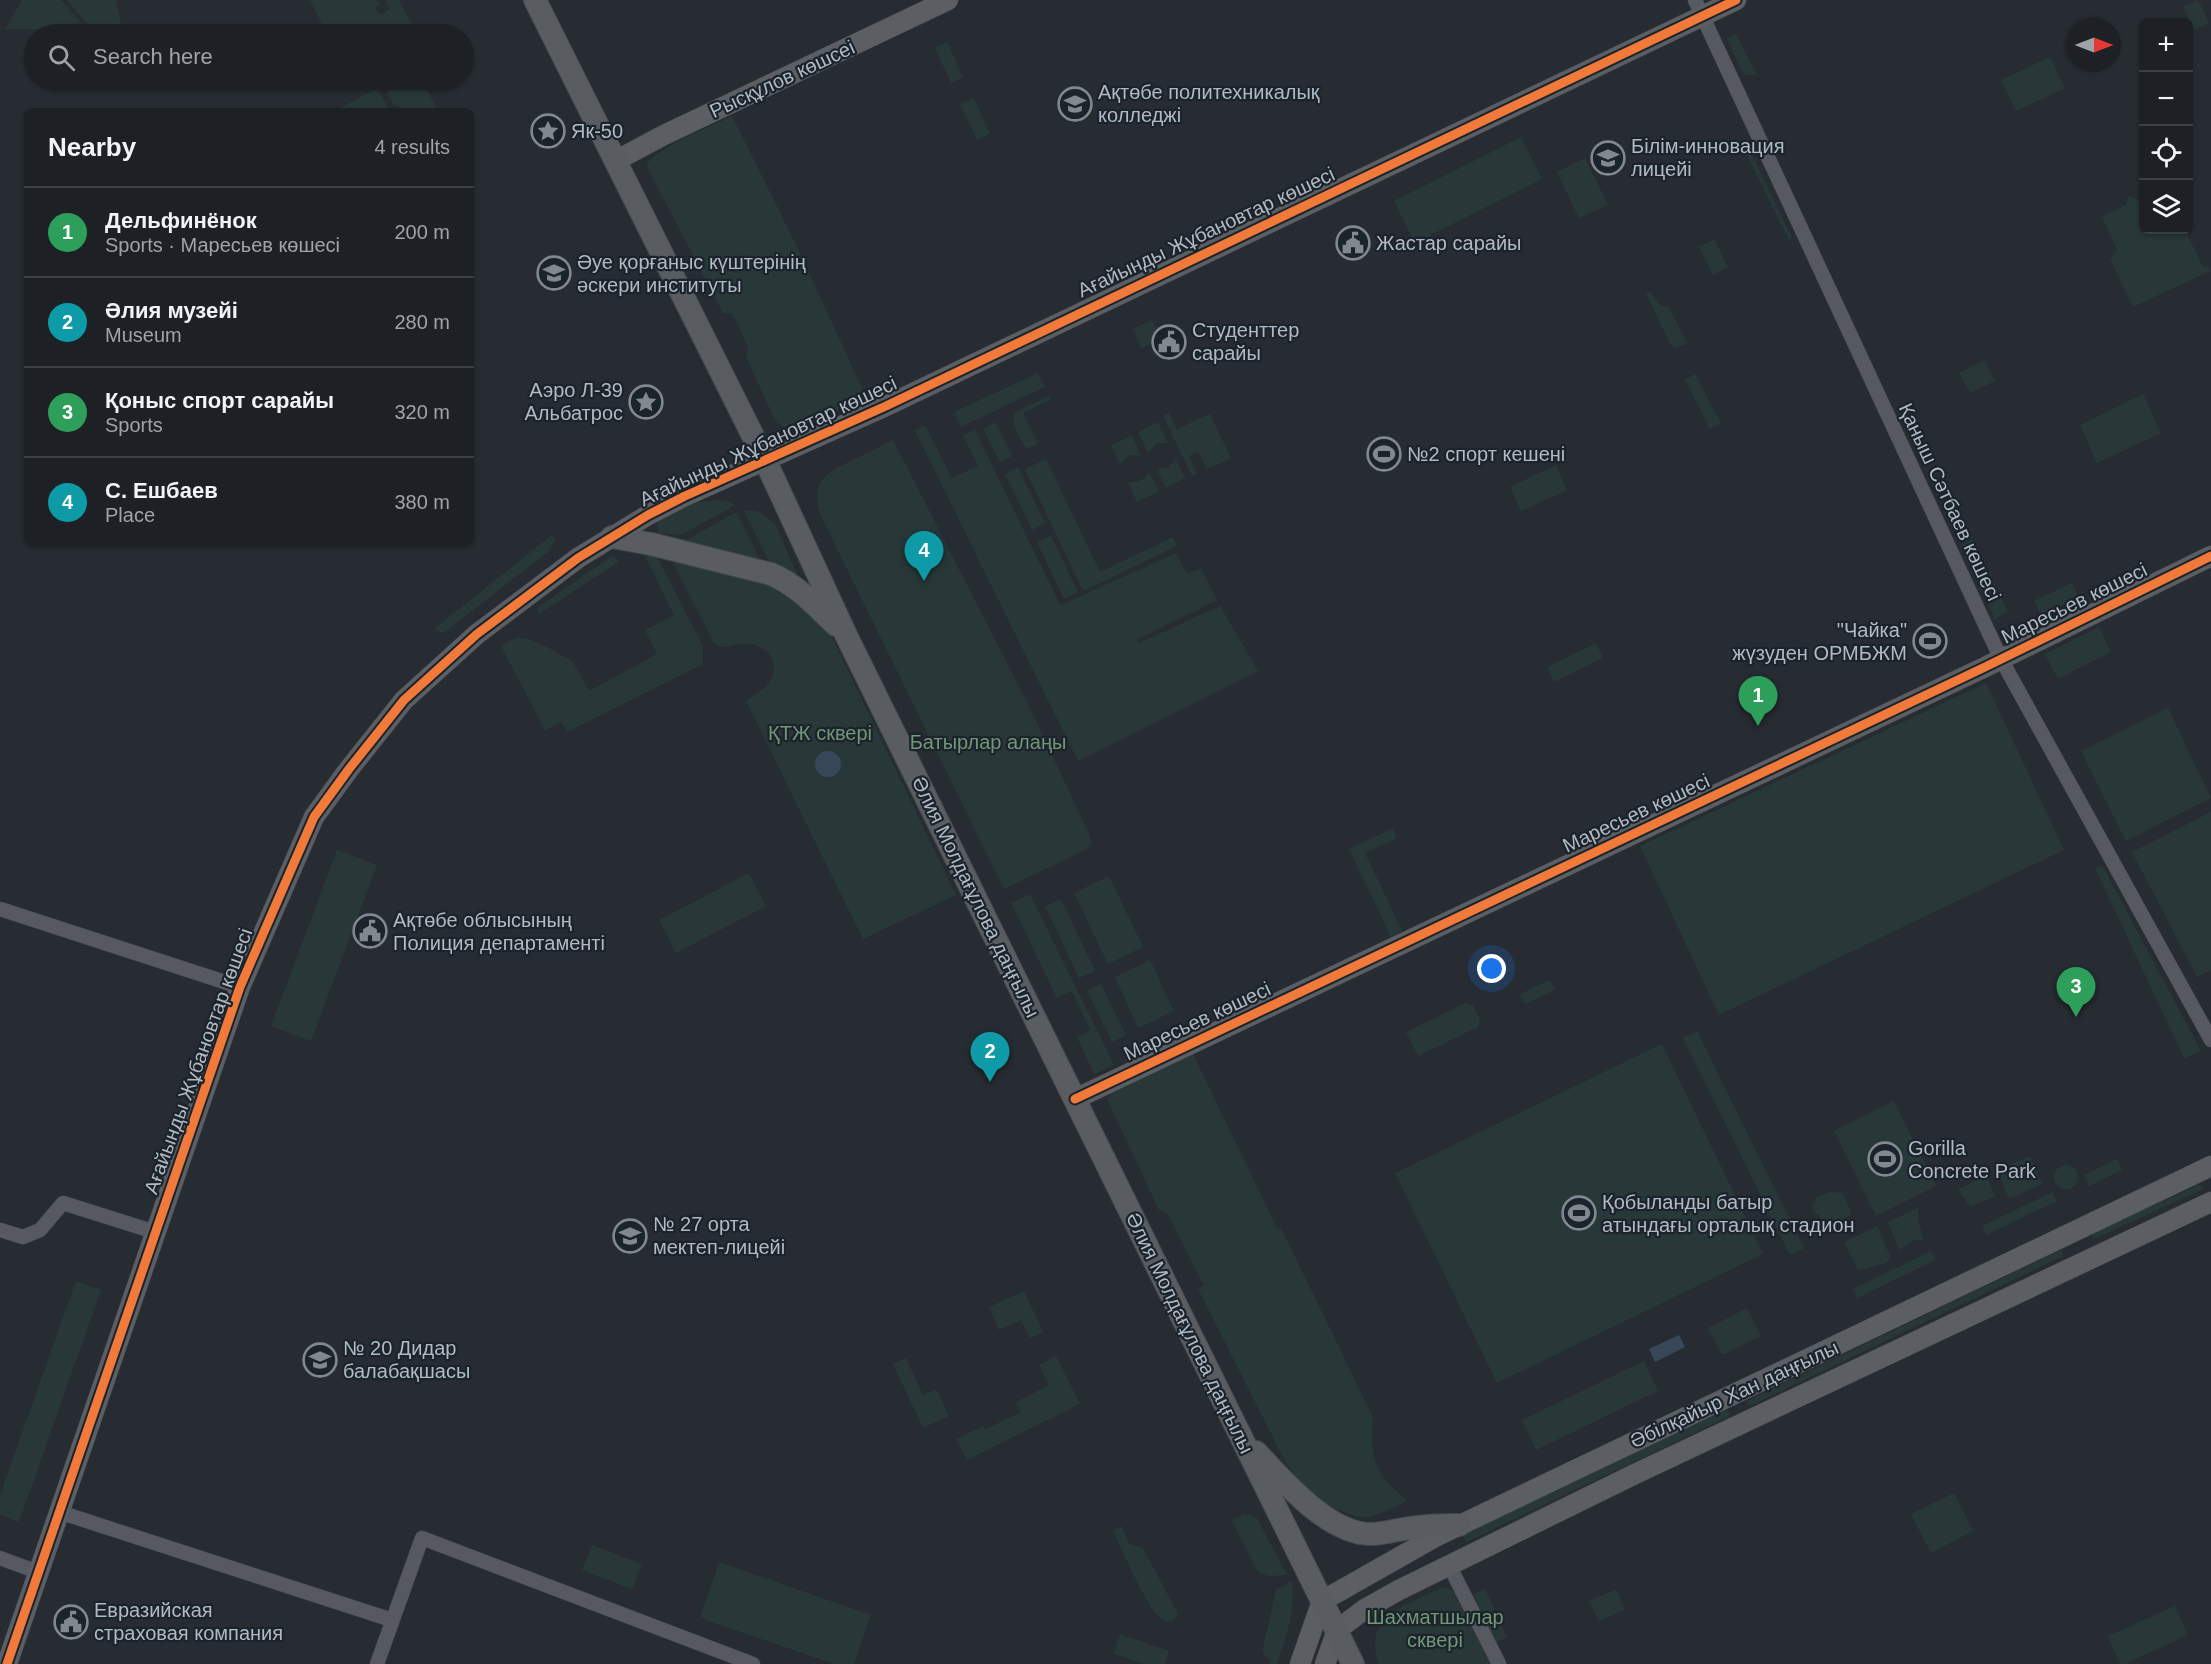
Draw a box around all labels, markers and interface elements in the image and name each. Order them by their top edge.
north arrow [2067,18,2121,72]
map controls [2139,18,2193,234]
button: + [2139,18,2193,72]
search box [24,24,474,90]
street label: Рысқұлов көшсеі [706,36,858,122]
icon: search [45,41,78,74]
text: Search here [93,44,213,69]
button: − [2139,72,2193,126]
place label: Ақтөбе политехникалық колледжі [1098,81,1320,126]
school or university icon: Ақтөбе политехникалық колледжі [1057,86,1093,122]
place icon: Як-50 [530,113,566,149]
place label: Як-50 [571,120,623,142]
button: locate [2139,126,2193,180]
text: Nearby [48,132,136,162]
place label: Білім-инновация лицейі [1631,135,1784,180]
text: 4 results [374,136,450,158]
school or university icon: Білім-инновация лицейі [1590,140,1626,176]
street label: Ағайынды Жұбановтар көшесі [1074,163,1338,301]
button: layers [2139,180,2193,234]
text: Дельфинёнок [105,208,257,233]
text: 1 [62,221,73,243]
text: 200 m [394,221,450,243]
public building icon: Жастар сарайы [1335,225,1371,261]
place label: Жастар сарайы [1376,232,1521,254]
text: Sports · Маресьев көшесі [105,234,340,256]
place label: Әуе қорғаныс күштерінің әскери институты [577,251,806,296]
school or university icon: Әуе қорғаныс күштерінің әскери институты [536,255,572,291]
text: Әлия музейі [105,298,238,323]
text: 2 [62,311,73,333]
text: 280 m [394,311,450,333]
place label: Студенттер сарайы [1192,319,1299,364]
text: Museum [105,324,182,346]
public building icon: Студенттер сарайы [1151,324,1187,360]
street label: Ағайынды Жұбановтар көшесі [636,372,900,510]
place label: Аэро Л-39 Альбатрос [524,379,623,424]
place icon: Аэро Л-39 Альбатрос [628,384,664,420]
text: Қоныс спорт сарайы [105,388,334,413]
street label: Қаныш Сәтбаев көшесі [1895,400,2005,604]
text: 3 [62,401,73,423]
text: 320 m [394,401,450,423]
text: Sports [105,414,163,436]
sports icon: №2 спорт кешені [1366,436,1402,472]
place label: №2 спорт кешені [1407,443,1565,465]
text: С. Ешбаев [105,478,218,503]
text: 4 [62,491,73,513]
text: 380 m [394,491,450,513]
text: Place [105,504,155,526]
pin: 4 [904,532,944,581]
street label: Маресьев көшесі [1998,558,2150,648]
place label: "Чайка" жүзуден ОРМБЖМ [1732,619,1907,664]
sports icon: "Чайка" жүзуден ОРМБЖМ [1912,623,1948,659]
pin: 1 [1738,676,1778,726]
park label: ҚТЖ сквері [768,722,872,744]
park label: Батырлар алаңы [910,731,1066,753]
street label: Маресьев көшесі [1559,769,1713,857]
street label: Әлия Молдағұлова даңғылы [908,773,1044,1021]
place label: Ақтөбе облысының Полиция департаменті [393,909,605,954]
public building icon: Ақтөбе облысының Полиция департаменті [352,913,388,949]
street label: Ағайынды Жұбановтар көшесі [140,925,256,1197]
your location [1477,954,1506,983]
pin: 3 [2056,968,2096,1017]
street label: Маресьев көшесі [1120,977,1274,1065]
pin: 2 [970,1032,1010,1082]
place label: Gorilla Concrete Park [1908,1137,2037,1182]
sports icon: Gorilla Concrete Park [1867,1141,1903,1177]
place label: Қобыланды батыр атындағы орталық стадион [1602,1191,1855,1236]
sports icon: Қобыланды батыр атындағы орталық стадион [1561,1195,1597,1231]
street label: Әлия Молдағұлова даңғылы [1122,1209,1258,1457]
place label: № 27 орта мектеп-лицейі [653,1213,785,1258]
school or university icon: № 27 орта мектеп-лицейі [612,1218,648,1254]
street label: Әбілқайыр Хан даңғылы [1626,1336,1842,1452]
place label: № 20 Дидар балабақшасы [343,1337,470,1382]
school or university icon: № 20 Дидар балабақшасы [302,1342,338,1378]
place label: Евразийская страховая компания [94,1599,283,1644]
public building icon: Евразийская страховая компания [53,1604,89,1640]
park label: Шахматшылар сквері [1366,1606,1504,1651]

